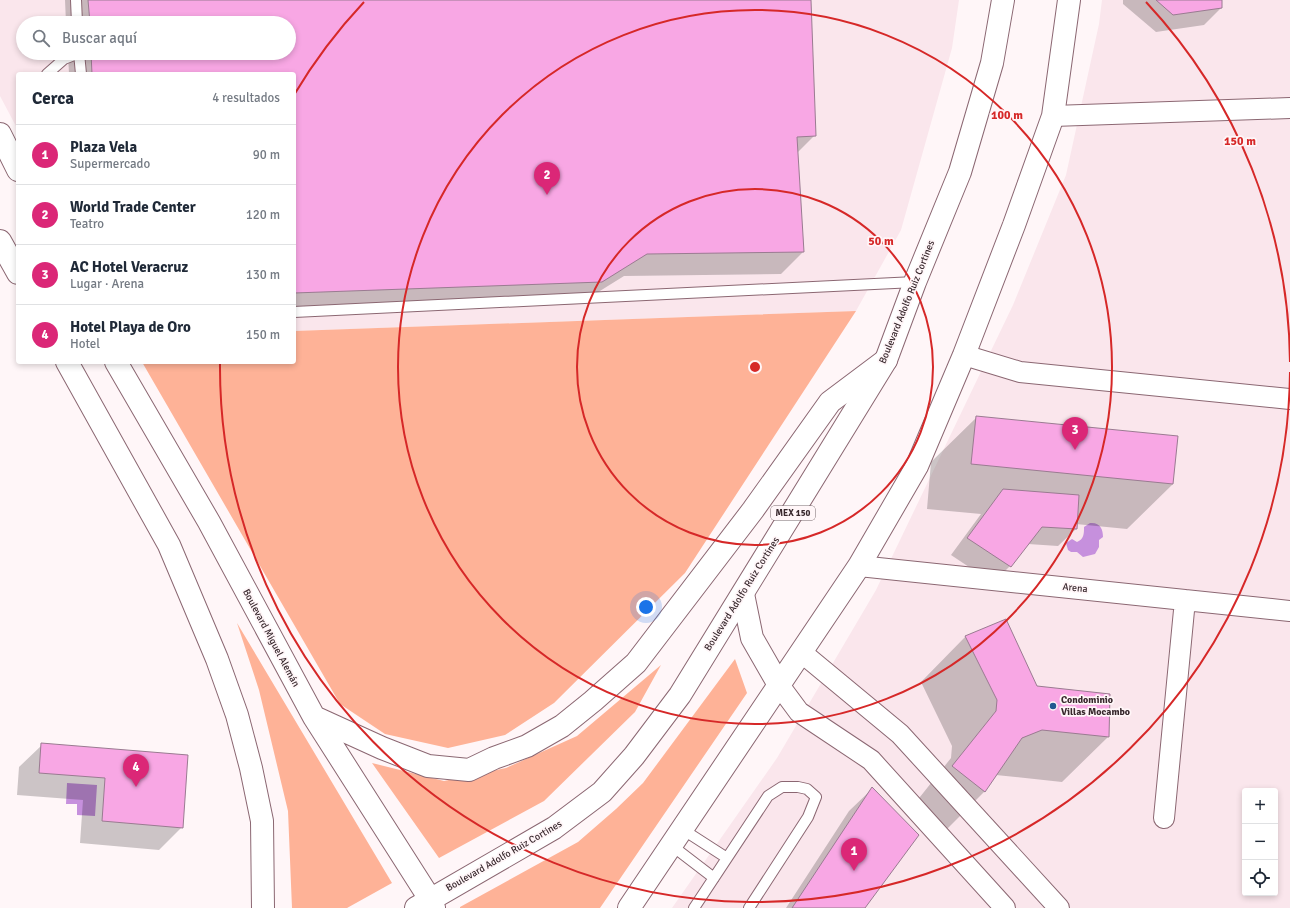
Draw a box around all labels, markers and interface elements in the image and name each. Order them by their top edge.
search box [16,16,296,60]
icon: search [30,27,52,49]
text: Buscar aquí [62,29,137,47]
text: Cerca [32,88,74,109]
text: 4 resultados [212,90,280,106]
text: 100 m [991,108,1023,123]
text: 150 m [1224,134,1256,149]
text: Plaza Vela [70,138,137,156]
text: 1 [41,147,49,163]
text: 90 m [253,147,280,163]
text: Supermercado [70,156,150,172]
pin: 2 [534,162,560,195]
text: World Trade Center [70,198,196,216]
text: 2 [41,207,49,223]
text: 120 m [246,207,280,223]
text: Teatro [70,216,104,232]
text: 50 m [868,234,894,249]
street label: Boulevard Adolfo Ruiz Cortines [877,238,938,365]
text: AC Hotel Veracruz [70,258,188,276]
text: 3 [41,267,49,283]
text: 130 m [246,267,280,283]
text: Lugar · Arena [70,276,144,292]
text: Hotel Playa de Oro [70,318,191,336]
text: 4 [41,327,49,343]
text: 150 m [246,327,280,343]
text: Hotel [70,336,100,352]
centre of rings [748,360,762,374]
pin: 3 [1062,417,1088,450]
road number: MEX 150 [771,506,815,520]
street label: Boulevard Adolfo Ruiz Cortines [702,534,782,653]
street label: Arena [1062,581,1088,595]
street label: Boulevard Miguel Alemán [240,587,302,689]
your location [636,597,656,617]
place label: Condominio Villas Mocambo [1061,694,1130,718]
marker: Condominio Villas Mocambo [1048,701,1058,711]
pin: 4 [123,754,149,787]
map controls [1242,788,1278,896]
button: + [1242,788,1278,824]
street label: Boulevard Adolfo Ruiz Cortines [444,817,565,894]
button: − [1242,824,1278,860]
pin: 1 [841,838,867,871]
button: locate [1242,860,1278,896]

